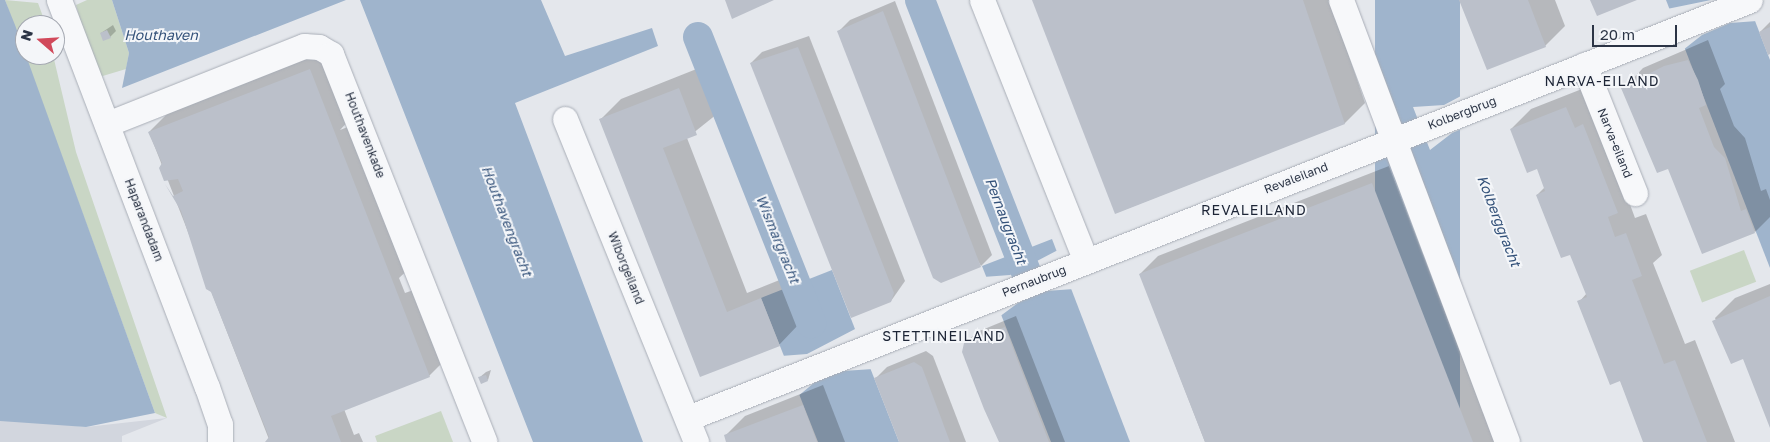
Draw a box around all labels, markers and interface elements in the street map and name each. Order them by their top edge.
north arrow [15,15,65,65]
scale bar [1595,15,1680,47]
text: 20 m [1600,25,1635,43]
text: N [17,27,36,43]
water label: Houthaven [124,27,198,43]
district label: NARVA-EILAND [1543,73,1661,89]
street label: Houthavenkade [342,90,388,180]
street label: Kolbergbrug [1426,93,1498,133]
street label: Narva-eiland [1594,106,1636,180]
street label: Revaleiland [1262,159,1330,197]
water label: Houthavengracht [478,163,536,279]
water label: Kolberggracht [1474,173,1524,269]
water label: Pernaugracht [982,175,1030,267]
street label: Haparandadam [122,176,166,264]
water label: Wismargracht [753,192,803,286]
district label: REVALEILAND [1200,202,1308,218]
street label: Wiborgeiland [605,230,647,306]
street label: Pernaubrug [1000,262,1068,300]
district label: STETTINEILAND [881,328,1007,344]

